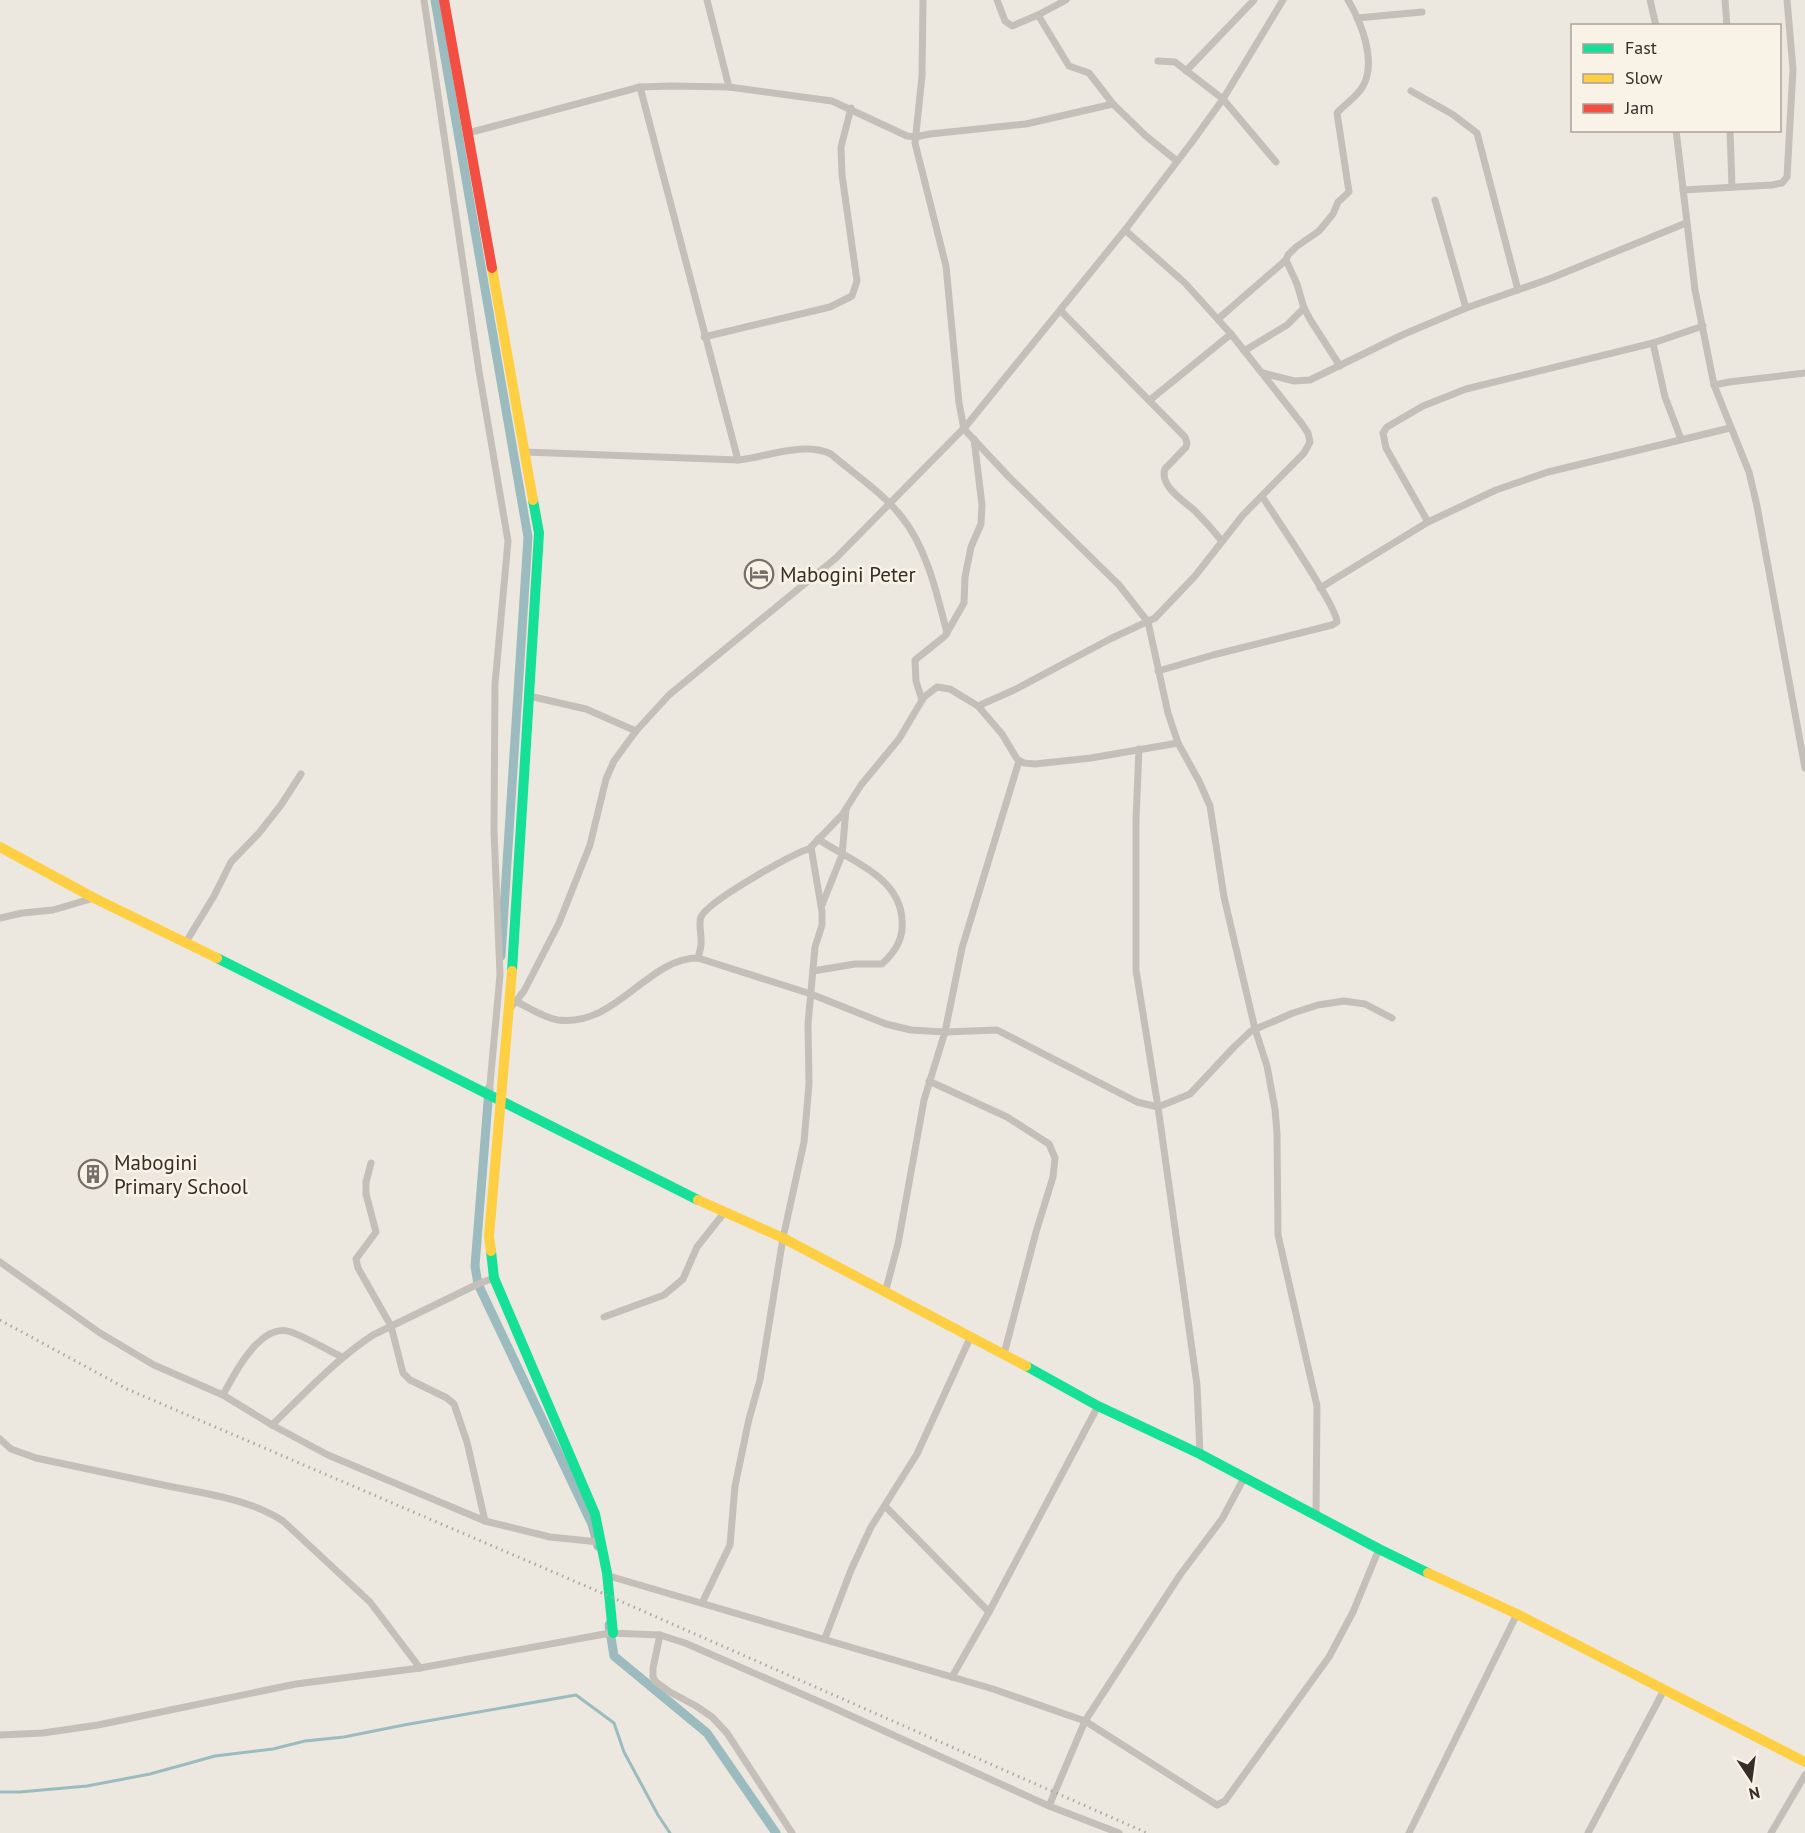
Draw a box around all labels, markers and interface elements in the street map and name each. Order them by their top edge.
legend [1571,24,1781,132]
text: Fast [1625,36,1657,59]
text: Slow [1625,66,1663,89]
text: Jam [1624,96,1654,119]
hotel icon: Mabogini Peter [743,558,775,590]
place label: Mabogini Peter [780,561,916,588]
place label: Mabogini Primary School [114,1149,248,1200]
building icon: Mabogini Primary School [77,1158,109,1190]
north arrow [1721,1749,1781,1809]
text: N [1747,1783,1762,1805]

